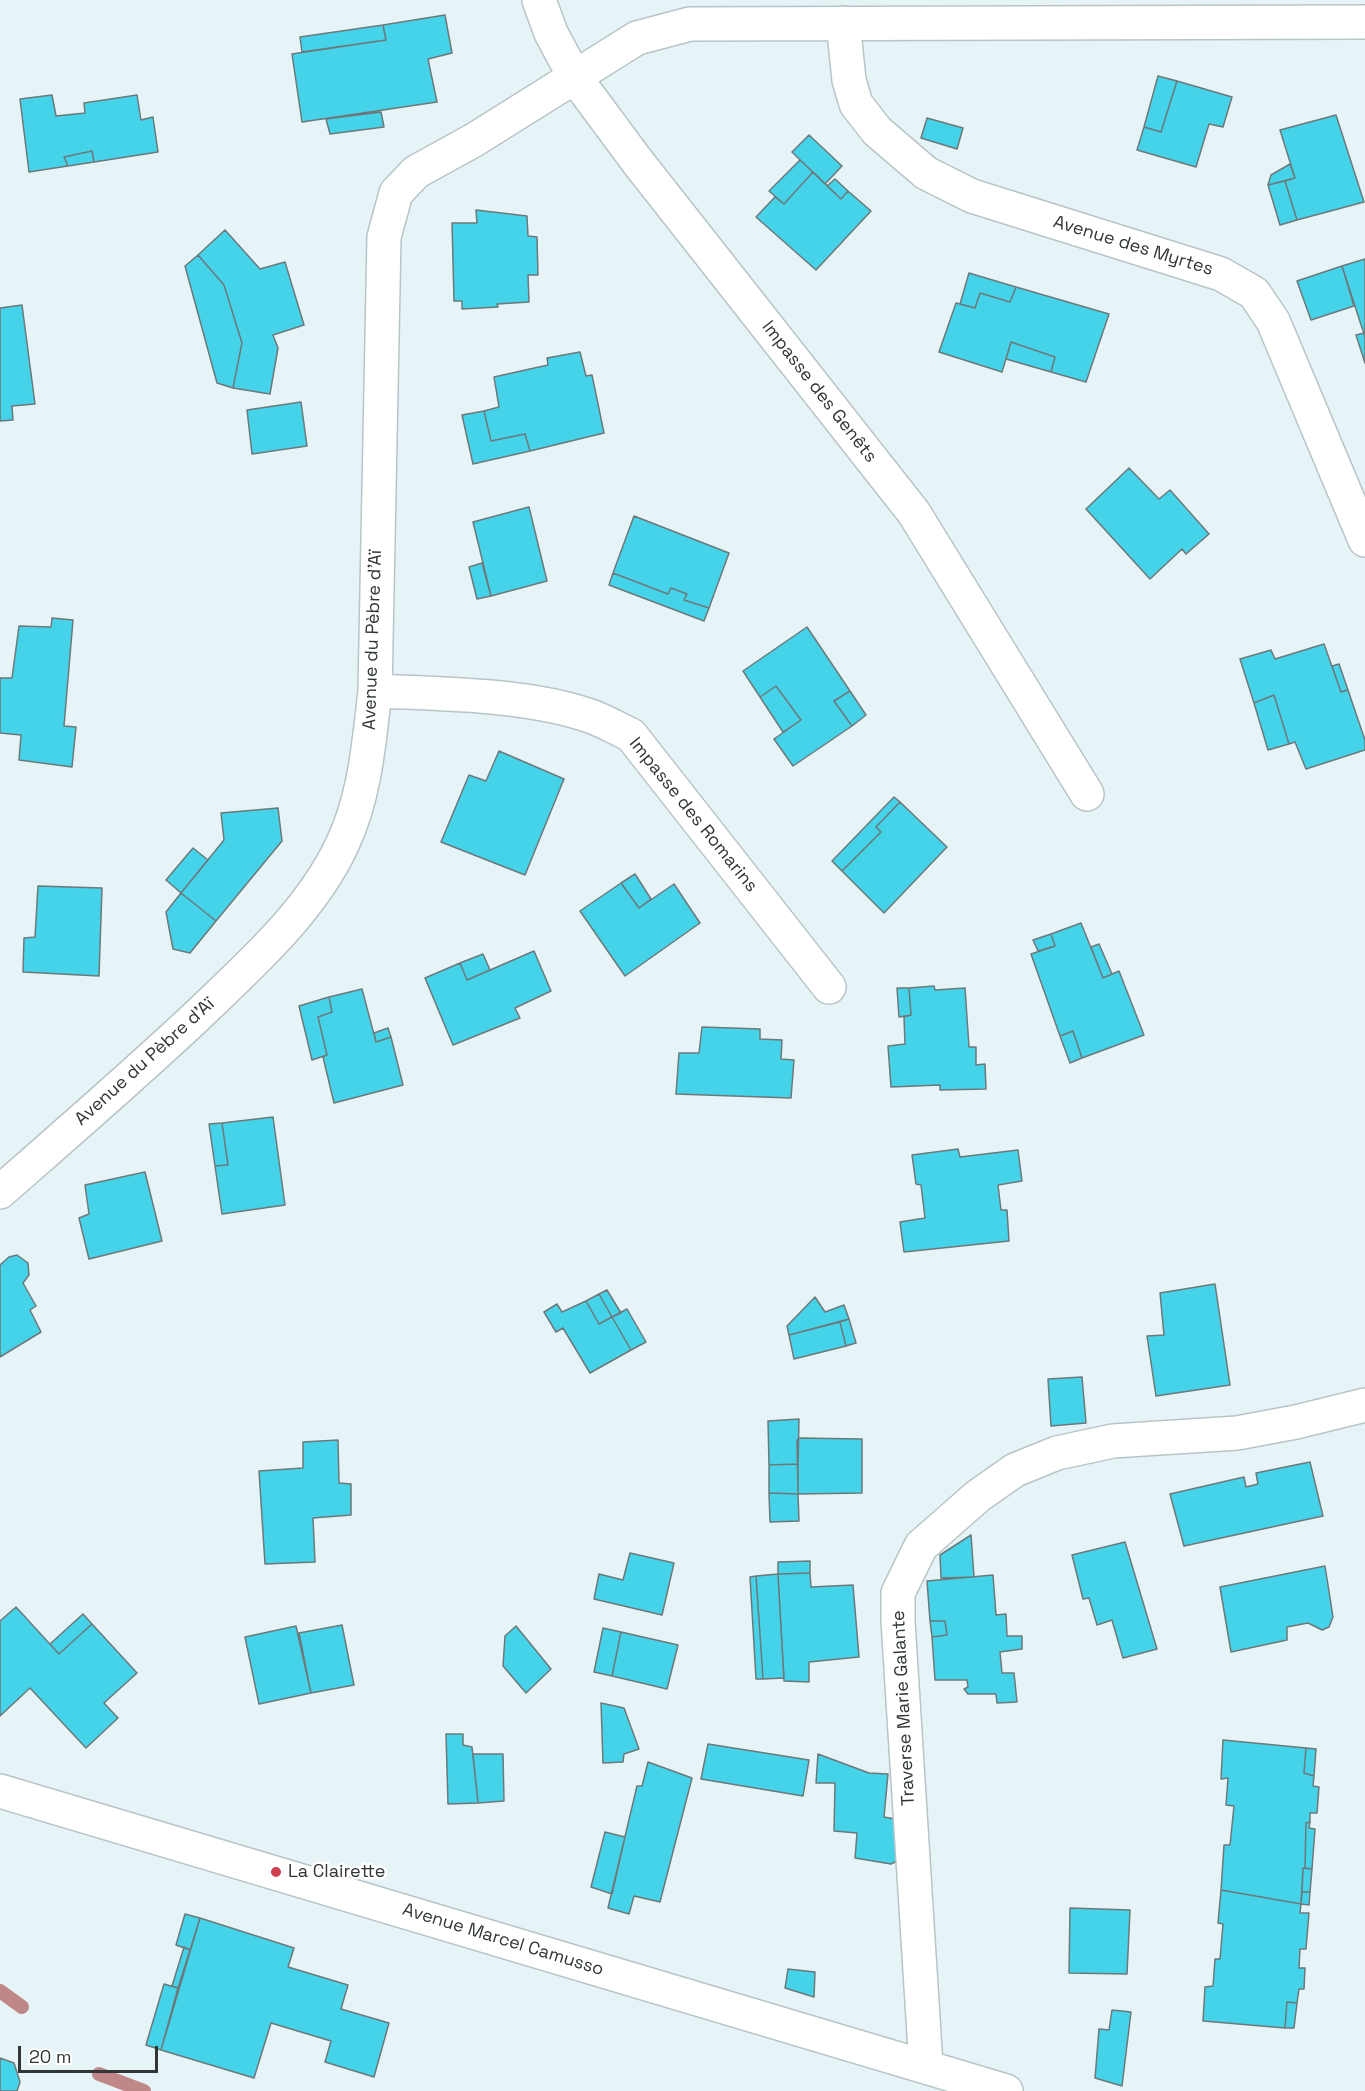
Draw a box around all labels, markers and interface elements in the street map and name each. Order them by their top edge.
street label: Avenue des Myrtes [1050,211,1216,281]
street label: Impasse des Genêts [757,317,881,467]
street label: Avenue du Pèbre d'Aï [359,550,387,730]
street label: Impasse des Romarins [624,733,762,897]
street label: Avenue du Pèbre d'Aï [71,994,219,1130]
street label: Traverse Marie Galante [888,1610,920,1806]
place label: La Clairette [288,1861,385,1883]
marker: La Clairette [269,1865,283,1879]
street label: Avenue Marcel Camusso [400,1899,606,1981]
scale bar [21,2034,160,2072]
text: 20 m [29,2045,72,2068]

